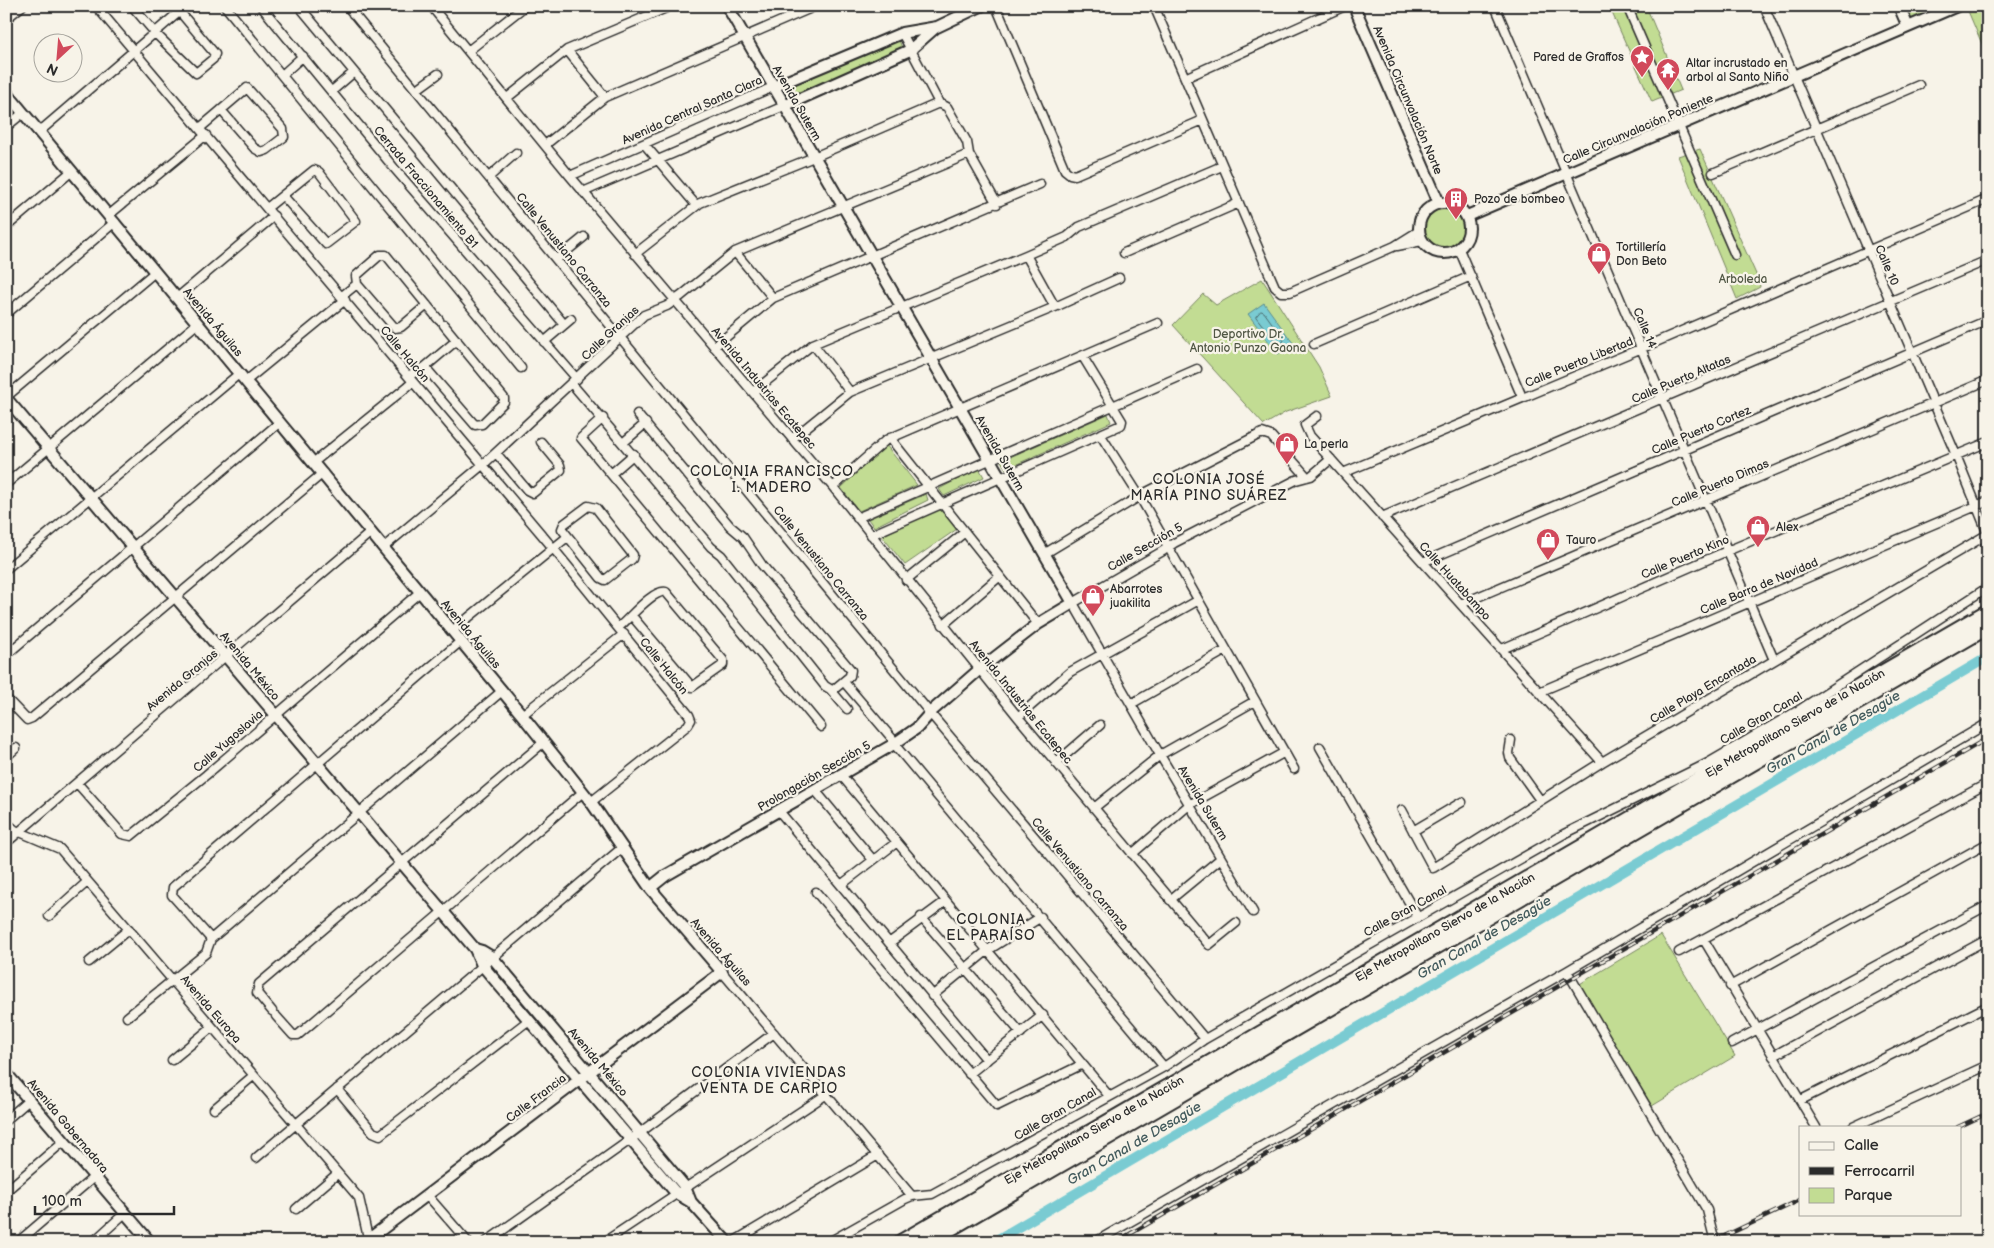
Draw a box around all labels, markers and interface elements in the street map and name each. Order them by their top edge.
street label: Avenida Circunvalación Norte [1369,24,1446,177]
north arrow [32,32,82,82]
place icon: Pared de Graffos [1629,44,1655,78]
place label: Pared de Graffos [1533,50,1624,65]
place label: Altar incrustado en arbol al Santo Niño [1686,56,1789,85]
temple icon: Altar incrustado en arbol al Santo Niño [1655,57,1681,91]
text: N [44,59,61,79]
street label: Avenida Suterm [769,63,824,144]
street label: Avenida Central Santa Clara [620,73,765,148]
street label: Calle Circunvalación Poniente [1561,91,1716,168]
street label: Cerrada Fraccionamiento B1 [370,123,481,251]
building icon: Pozo de bombeo [1443,186,1469,220]
street label: Calle Venustiano Carranza [513,190,615,311]
place label: Pozo de bombeo [1474,192,1565,207]
place label: Tortillería Don Beto [1616,240,1667,269]
shop icon: Tortillería Don Beto [1586,241,1612,275]
street label: Calle 10 [1871,243,1902,288]
park label: Arboleda [1719,272,1768,287]
street label: Avenida Águilas [179,284,247,360]
street label: Calle Granjas [578,303,642,364]
street label: Calle 14 [1629,306,1660,351]
street label: Calle Halcón [377,323,433,386]
street label: Avenida Industrias Ecatepec [708,324,819,453]
park label: Deportivo Dr. Antonio Punzo Gaona [1190,327,1307,356]
street label: Calle Puerto Libertad [1523,334,1636,391]
street label: Calle Puerto Altatas [1629,352,1733,407]
street label: Calle Puerto Cortez [1649,403,1753,458]
street label: Avenida Suterm [972,413,1027,494]
shop icon: La perla [1274,431,1300,465]
place label: La perla [1304,437,1349,452]
street label: Calle Puerto Dimas [1669,456,1771,511]
district label: COLONIA FRANCISCO I. MADERO [690,463,854,496]
district label: COLONIA JOSÉ MARÍA PINO SUÁREZ [1131,470,1287,504]
street label: Calle Venustiano Carranza [770,503,872,624]
shop icon: Alex [1745,514,1771,548]
street label: Calle Sección 5 [1105,520,1186,575]
place label: Alex [1776,520,1799,535]
shop icon: Tauro [1535,527,1561,561]
street label: Calle Puerto Kino [1639,532,1732,583]
place label: Tauro [1566,533,1597,548]
street label: Calle Huatabampo [1415,539,1494,624]
street label: Calle Barra de Navidad [1698,555,1820,618]
place label: Abarrotes juakilita [1109,582,1162,611]
shop icon: Abarrotes juakilita [1080,583,1106,617]
street label: Avenida Águilas [437,596,505,672]
street label: Avenida México [216,629,283,704]
street label: Calle Halcón [636,635,691,698]
street label: Avenida Industrias Ecatepec [966,637,1075,767]
street label: Avenida Granjas [144,646,221,715]
street label: Calle Playa Encantada [1647,652,1759,727]
street label: Eje Metropolitano Siervo de la Nación [1703,666,1888,781]
water label: Gran Canal de Desagüe [1763,687,1903,778]
street label: Calle Gran Canal [1717,689,1805,748]
street label: Calle Yugoslavia [190,707,267,776]
street label: Prolongación Sección 5 [755,738,873,815]
street label: Avenida Suterm [1174,763,1231,843]
street label: Calle Venustiano Carranza [1028,815,1132,934]
street label: Eje Metropolitano Siervo de la Nación [1353,870,1538,985]
street label: Calle Gran Canal [1361,882,1449,940]
water label: Gran Canal de Desagüe [1414,892,1554,983]
district label: COLONIA EL PARAÍSO [946,911,1036,944]
street label: Avenida Águilas [687,914,756,989]
street label: Avenida Europa [177,972,244,1047]
street label: Avenida México [564,1025,631,1100]
district label: COLONIA VIVIENDAS VENTA DE CARPIO [691,1064,847,1097]
street label: Calle Francia [503,1071,570,1126]
street label: Eje Metropolitano Siervo de la Nación [1002,1073,1187,1188]
street label: Avenida Gobernadora [24,1076,112,1177]
street label: Calle Gran Canal [1011,1085,1099,1144]
water label: Gran Canal de Desagüe [1064,1098,1204,1189]
legend [1799,1126,1962,1216]
text: Calle [1844,1136,1879,1155]
text: Ferrocarril [1844,1162,1915,1181]
scale bar [35,1183,174,1215]
text: Parque [1844,1186,1893,1205]
text: 100 m [42,1192,82,1211]

